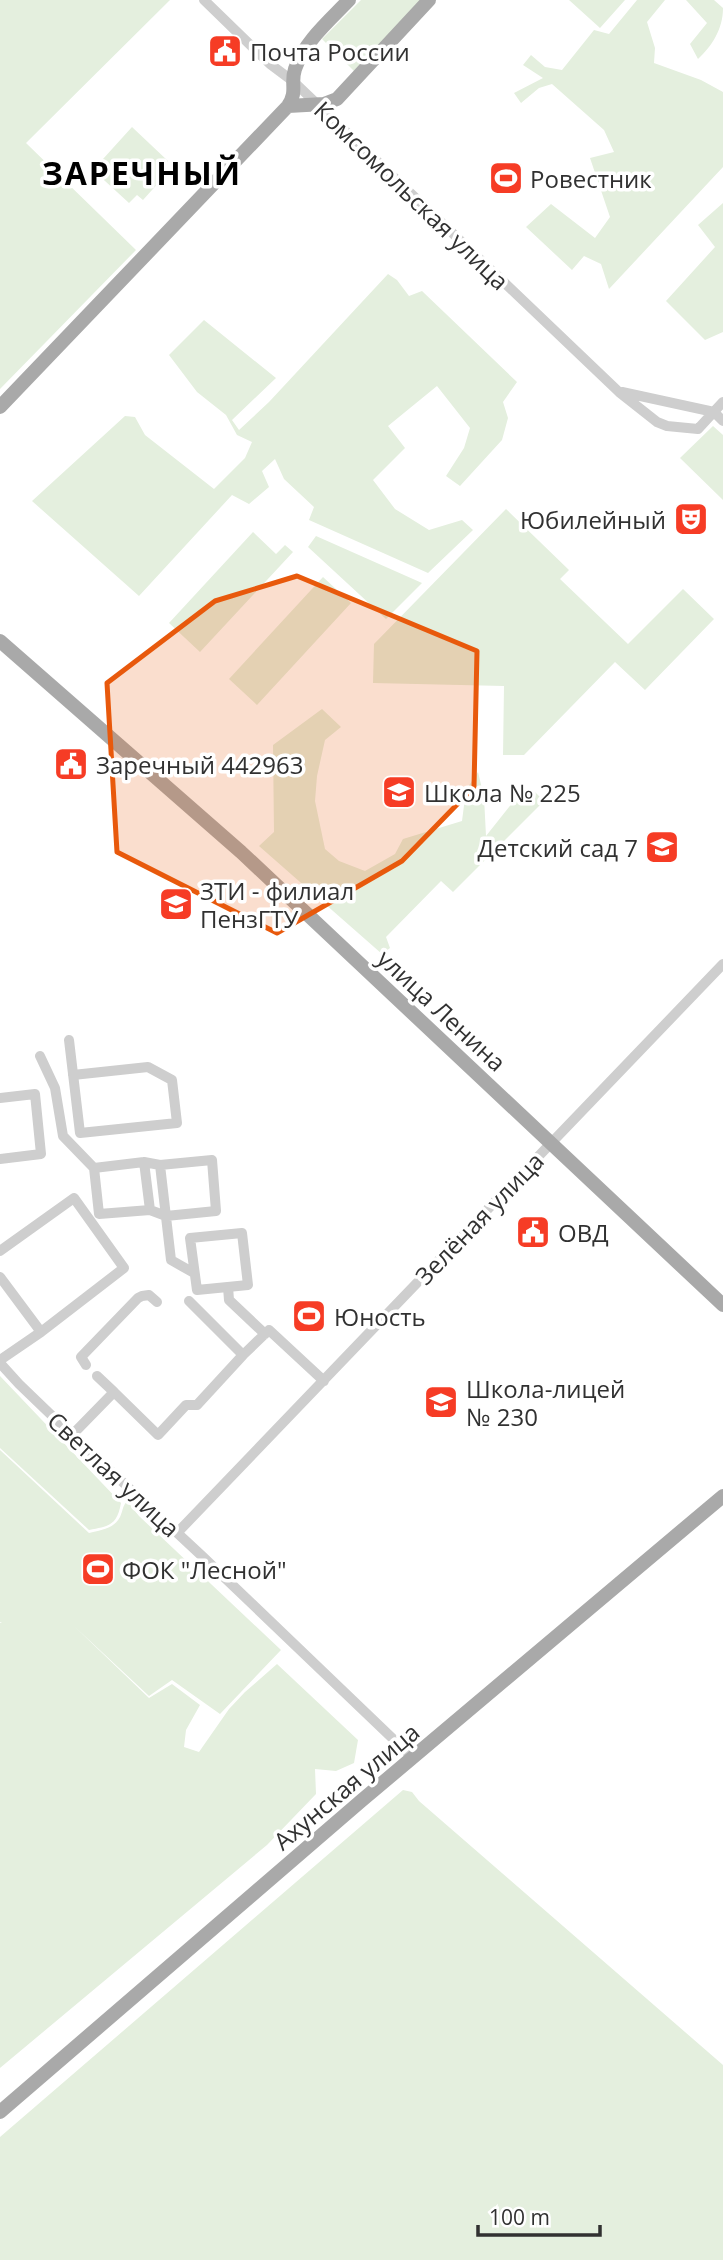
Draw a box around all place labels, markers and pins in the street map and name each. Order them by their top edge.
public building icon: Почта России [206,32,244,70]
place label: Почта России [250,35,410,68]
sports icon: Ровестник [487,159,525,197]
place label: Ровестник [530,162,652,195]
theatre icon: Юбилейный [672,500,710,538]
place label: Юбилейный [520,503,666,536]
public building icon: Заречный 442963 [52,745,90,783]
place label: Заречный 442963 [96,748,304,781]
school or university icon: Школа № 225 [380,773,418,811]
place label: Школа № 225 [424,776,581,809]
school or university icon: Детский сад 7 [643,828,681,866]
place label: Детский сад 7 [478,831,638,864]
place label: ЗТИ - филиал ПензГТУ [200,874,354,935]
school or university icon: ЗТИ - филиал ПензГТУ [157,885,195,923]
public building icon: ОВД [514,1213,552,1251]
place label: ОВД [558,1216,609,1249]
sports icon: Юность [290,1297,328,1335]
place label: Юность [334,1300,426,1333]
place label: Школа-лицей № 230 [466,1372,625,1433]
school or university icon: Школа-лицей № 230 [422,1383,460,1421]
sports icon: ФОК "Лесной" [79,1550,117,1588]
place label: ФОК "Лесной" [122,1553,287,1586]

